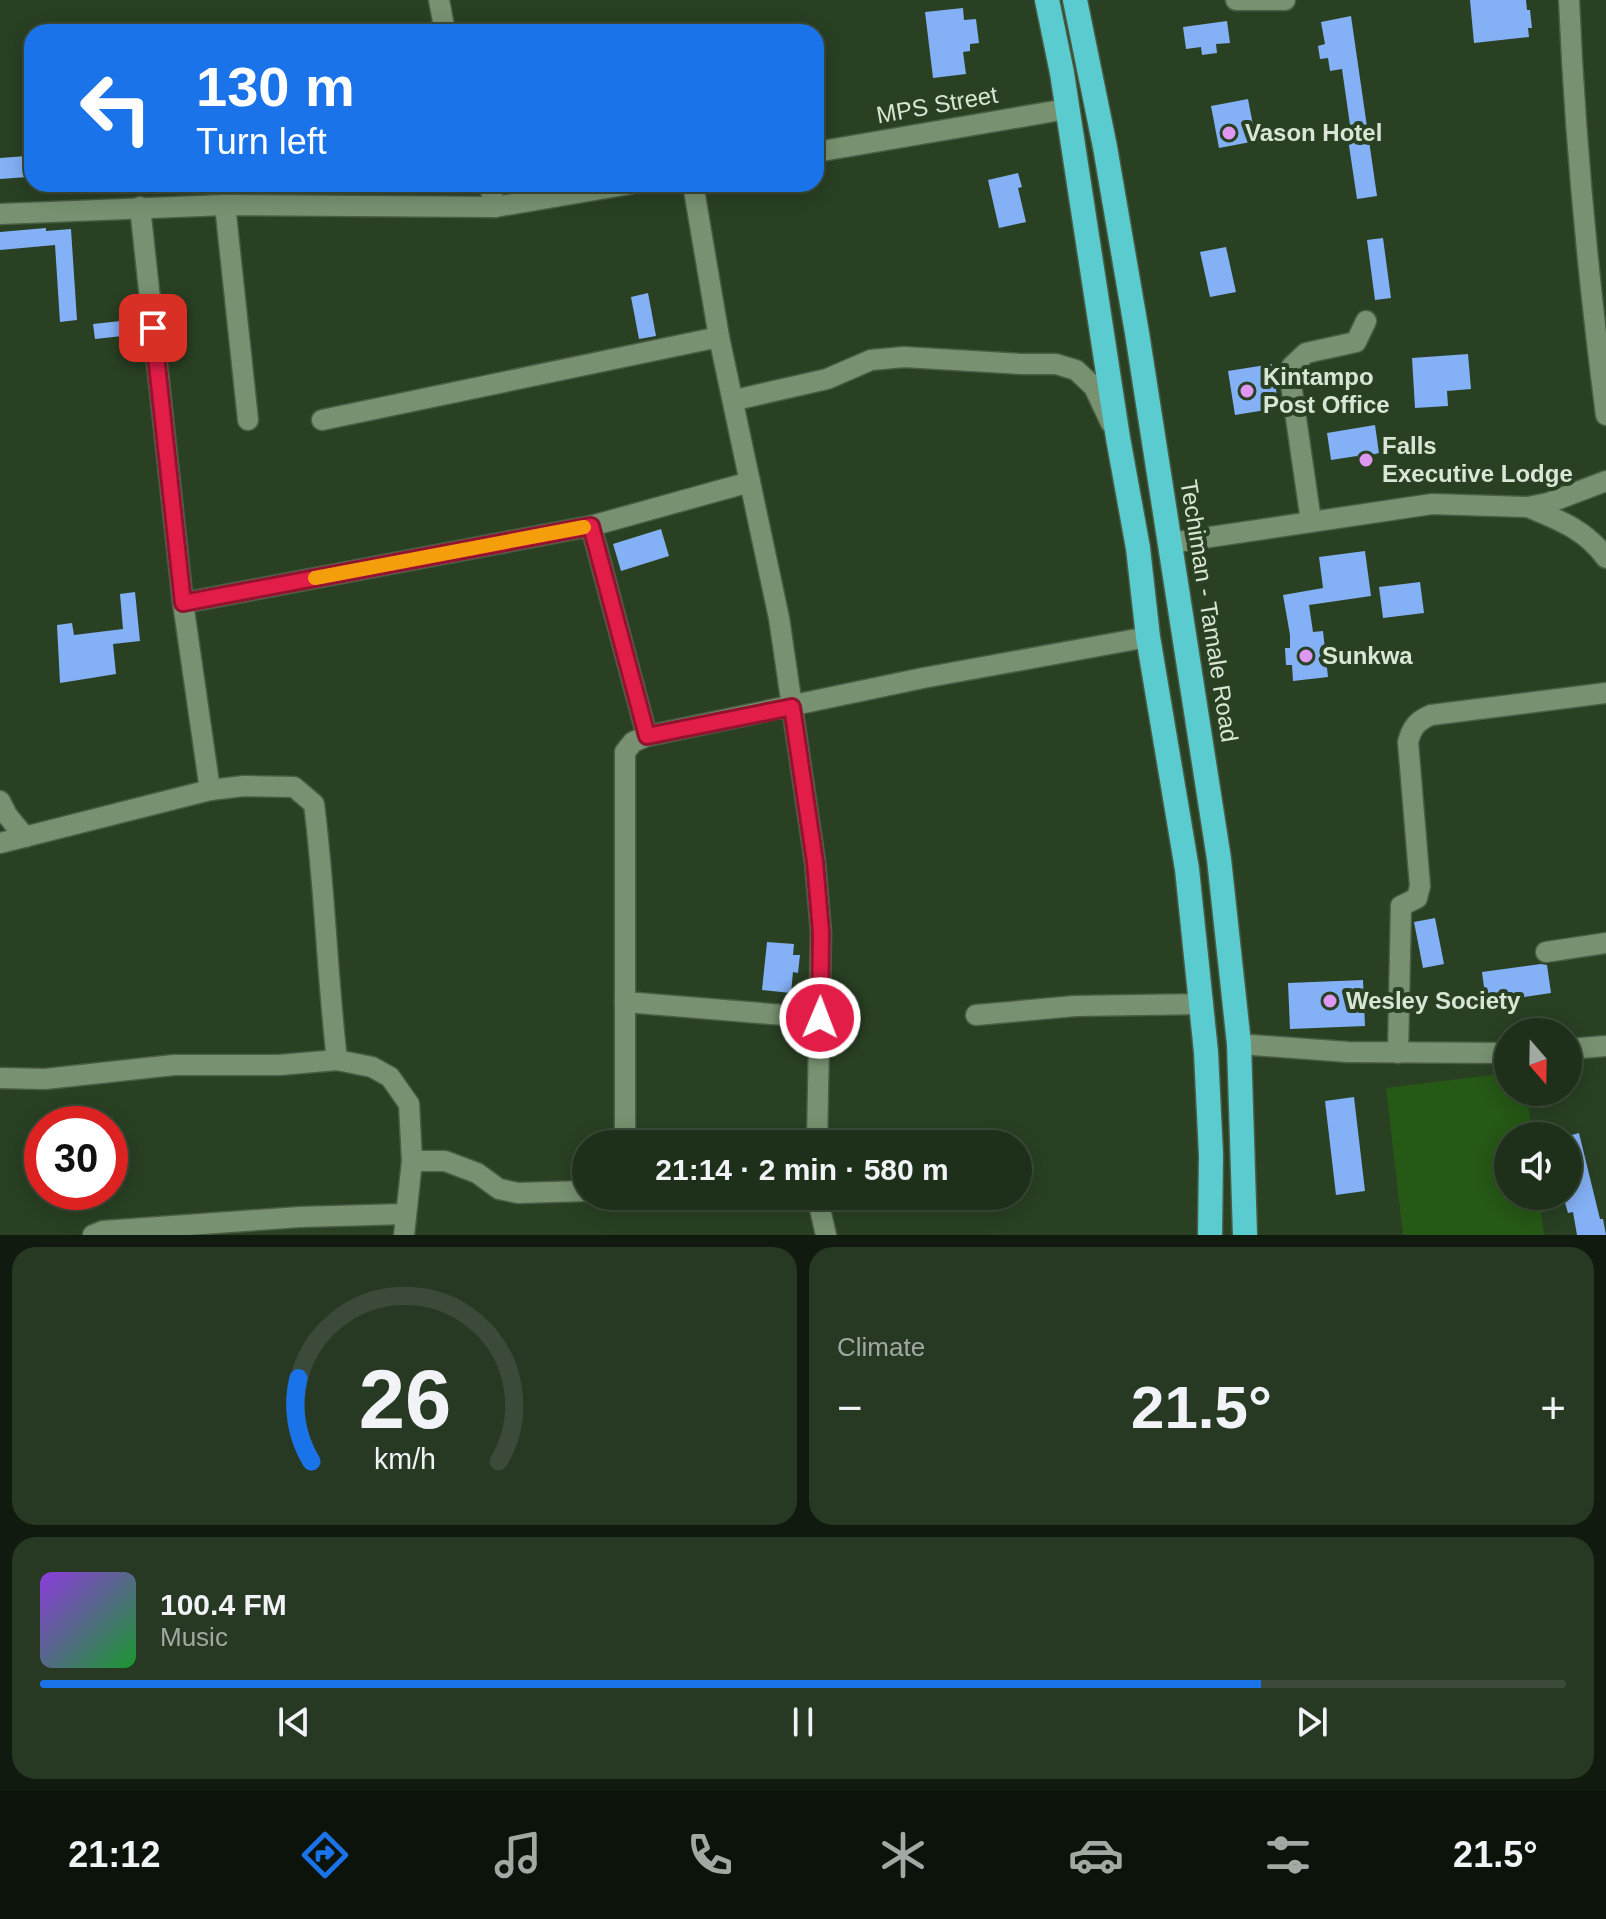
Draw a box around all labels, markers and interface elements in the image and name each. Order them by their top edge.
text: 130 m [196,55,355,118]
icon: left [64,56,168,160]
street label: MPS Street [874,81,1000,128]
place label: Vason Hotel [1245,119,1382,146]
text: Turn left [196,121,327,162]
marker: Vason Hotel [1220,124,1238,142]
pin [119,294,187,362]
icon: arrive [131,306,175,350]
place label: Kintampo Post Office [1263,363,1390,418]
marker: Kintampo Post Office [1238,382,1256,400]
place label: Falls Executive Lodge [1382,432,1573,487]
marker: Falls Executive Lodge [1357,451,1375,469]
street label: Techiman - Tamale Road [1175,478,1244,744]
place label: Sunkwa [1322,642,1413,669]
marker: Sunkwa [1297,647,1315,665]
position arrow [778,976,862,1060]
place label: Wesley Society [1346,987,1521,1014]
marker: Wesley Society [1321,992,1339,1010]
north arrow [1494,1018,1582,1106]
map controls [1494,1018,1582,1210]
speed limit sign: 30 [24,1106,128,1210]
button: sound [1494,1122,1582,1210]
text: 21:14 · 2 min · 580 m [655,1153,949,1186]
text: Climate [837,1332,925,1362]
text: 26 [358,1353,451,1446]
text: 21.5° [1131,1374,1272,1441]
text: − [837,1383,863,1432]
text: + [1540,1383,1566,1432]
text: km/h [374,1443,435,1475]
text: 100.4 FM [160,1588,287,1621]
text: Music [160,1622,228,1652]
icon: previous [272,1700,316,1744]
icon: pause [781,1700,825,1744]
icon: next [1290,1700,1334,1744]
icon: directions [297,1827,353,1883]
icon: music [490,1827,546,1883]
icon: phone [682,1827,738,1883]
icon: climate [875,1827,931,1883]
icon: car [1068,1827,1124,1883]
icon: filters [1260,1827,1316,1883]
text: 21:12 [68,1834,160,1875]
text: 21.5° [1453,1834,1538,1875]

